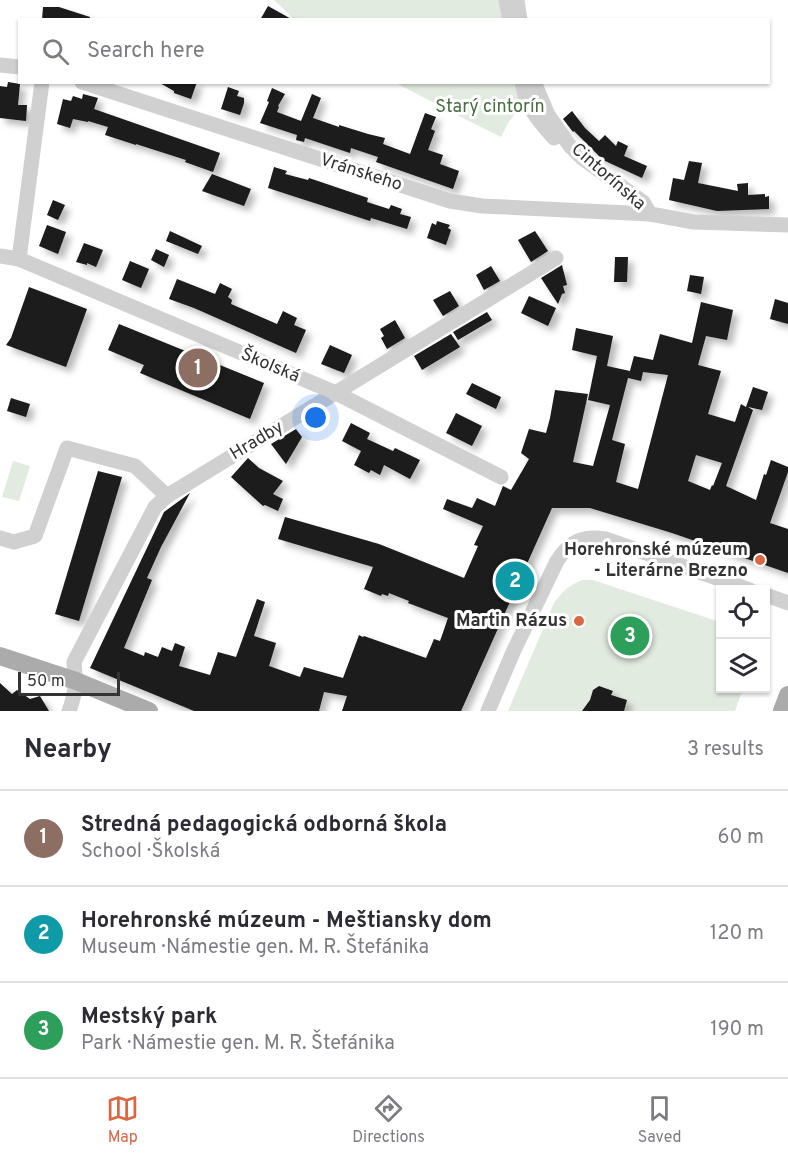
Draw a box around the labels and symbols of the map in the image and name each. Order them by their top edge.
park label: Starý cintorín [435,96,545,119]
street label: Cintorínska [566,138,650,216]
street label: Vránskeho [317,149,405,197]
street label: Školská [237,341,304,389]
pin: 1 [178,346,218,391]
your location [301,403,330,432]
street label: Hradby [226,416,288,466]
place label: Horehronské múzeum - Literárne Brezno [564,539,748,583]
marker: Horehronské múzeum - Literárne Brezno [753,553,767,567]
pin: 2 [496,558,534,604]
place label: Martin Rázus [456,610,567,633]
marker: Martin Rázus [572,614,586,628]
pin: 3 [610,614,650,658]
scale bar [18,669,120,696]

